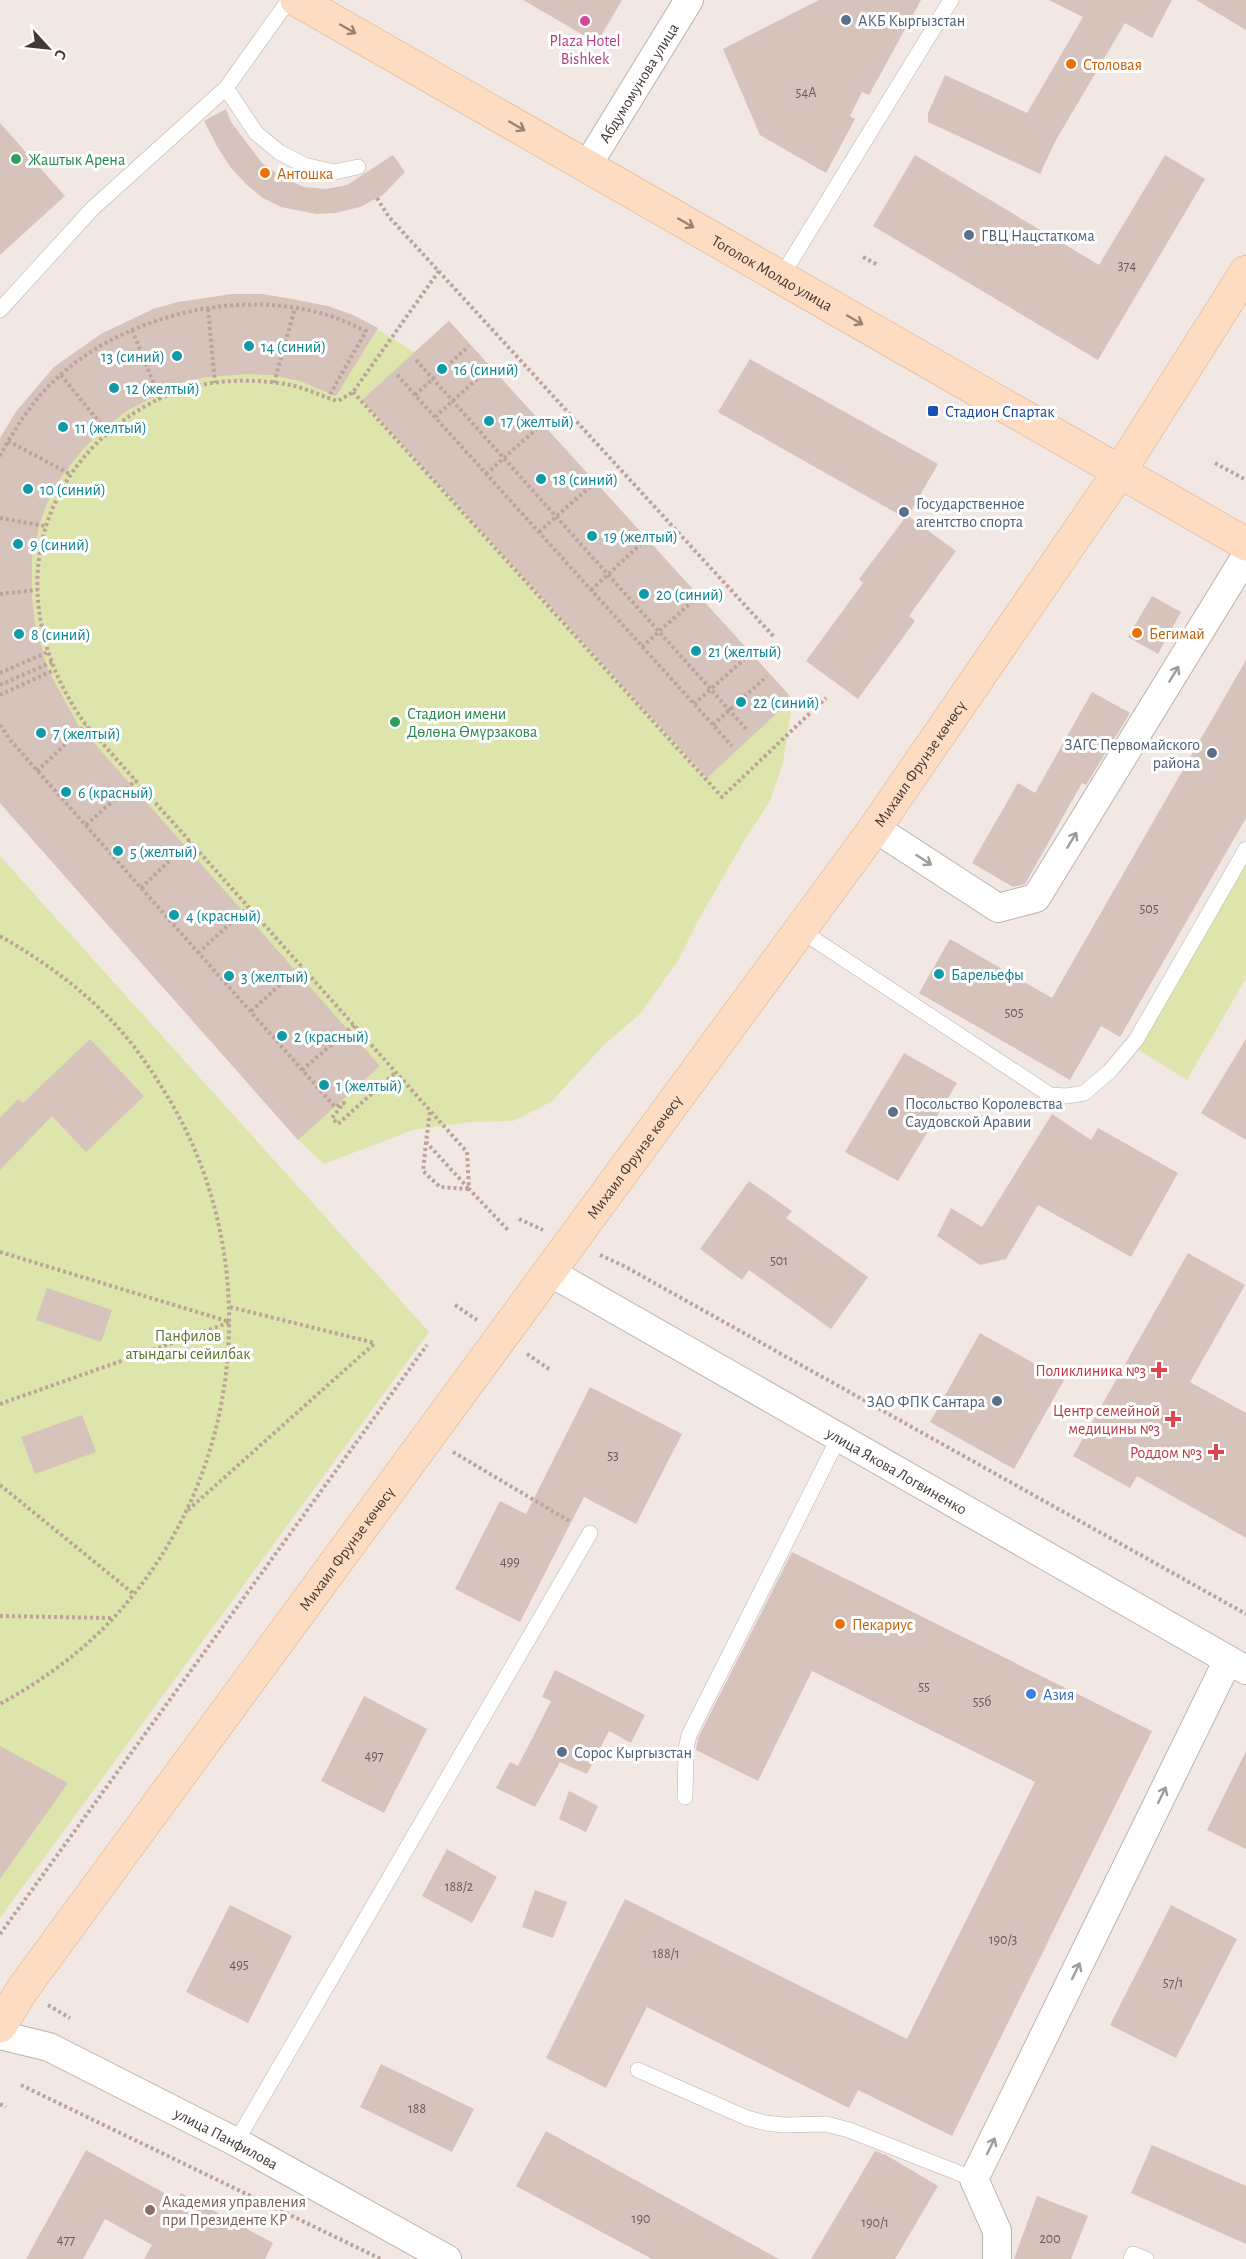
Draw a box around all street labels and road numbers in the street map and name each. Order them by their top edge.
street label: Абдумомунова улица [596,20,682,146]
street label: Тоголок Молдо улица [709,233,835,314]
street label: Михаил Фрунзе көчөсү [871,698,969,830]
street label: Михаил Фрунзе көчөсү [584,1092,685,1222]
street label: улица Якова Логвиненко [822,1424,970,1518]
street label: Михаил Фрунзе көчөсү [296,1484,398,1614]
street label: улица Панфилова [170,2105,281,2173]

